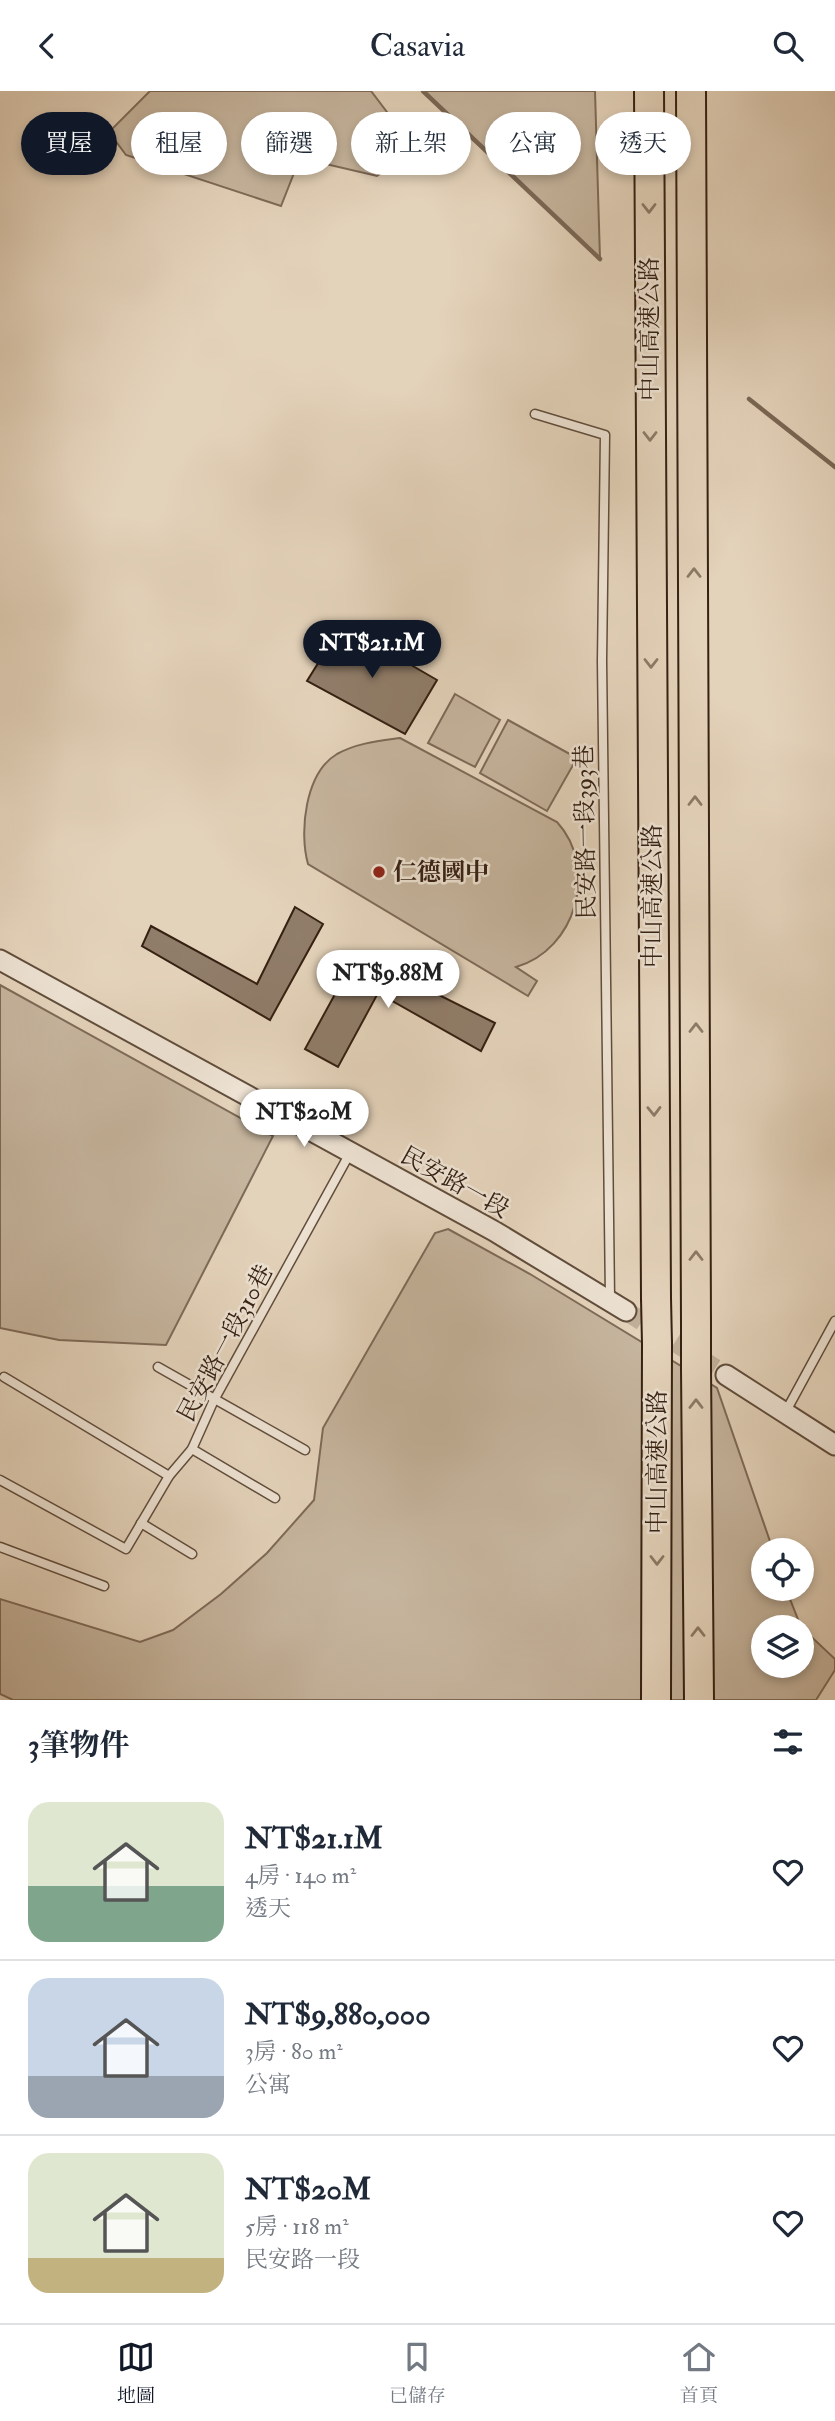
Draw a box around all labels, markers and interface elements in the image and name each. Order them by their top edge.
text: Casavia [370,26,465,66]
icon: back [28,27,66,65]
icon: search [769,27,807,65]
chip: 買屋 [21,112,117,175]
chip: 租屋 [131,112,227,175]
chip: 篩選 [241,112,337,175]
chip: 新上架 [351,112,471,175]
chip: 公寓 [485,112,581,175]
chip: 透天 [595,112,691,175]
one-way arrow [641,203,657,214]
street label: 中山高速公路 [634,257,665,401]
one-way arrow [642,431,658,441]
one-way arrow [686,568,702,578]
pin: NT$21.1M [300,621,444,680]
text: NT$21.1M [319,628,425,657]
one-way arrow [644,658,659,669]
street label: 民安路一段393巷 [568,744,603,920]
one-way arrow [687,795,703,806]
street label: 中山高速公路 [637,824,668,968]
place label: 仁德國中 [393,857,489,888]
marker: 仁德國中 [371,864,387,880]
pin: NT$9.88M [316,951,460,1010]
text: NT$9.88M [333,958,443,987]
one-way arrow [688,1023,704,1033]
pin: NT$20M [247,1089,361,1149]
text: NT$20M [256,1097,352,1126]
one-way arrow [646,1106,662,1117]
street label: 民安路一段 [395,1140,515,1225]
one-way arrow [688,1250,704,1261]
street label: 民安路一段310巷 [171,1259,280,1427]
street label: 中山高速公路 [642,1390,673,1534]
one-way arrow [688,1399,704,1409]
map controls [751,1538,814,1678]
button: locate [751,1538,814,1601]
one-way arrow [649,1554,664,1565]
button: layers [751,1615,814,1678]
one-way arrow [690,1626,706,1637]
icon: filters [769,1723,807,1761]
text: 3筆物件 [28,1727,130,1764]
text: NT$21.1M [245,1820,383,1857]
icon: home [84,1830,168,1914]
icon: heart [769,1853,807,1891]
text: 4房 · 140 m² [245,1861,356,1890]
text: 透天 [245,1894,291,1923]
text: NT$9,880,000 [245,1996,431,2033]
icon: home [84,2006,168,2090]
icon: heart [769,2029,807,2067]
text: 3房 · 80 m² [245,2037,343,2066]
text: 公寓 [245,2070,291,2099]
text: NT$20M [245,2171,371,2208]
icon: home [84,2181,168,2265]
icon: heart [769,2204,807,2242]
text: 5房 · 118 m² [245,2212,349,2241]
text: 民安路一段 [245,2245,360,2274]
tab: 地圖 [117,2338,155,2408]
tab: 已儲存 [389,2338,446,2408]
tab: 首頁 [680,2338,718,2408]

